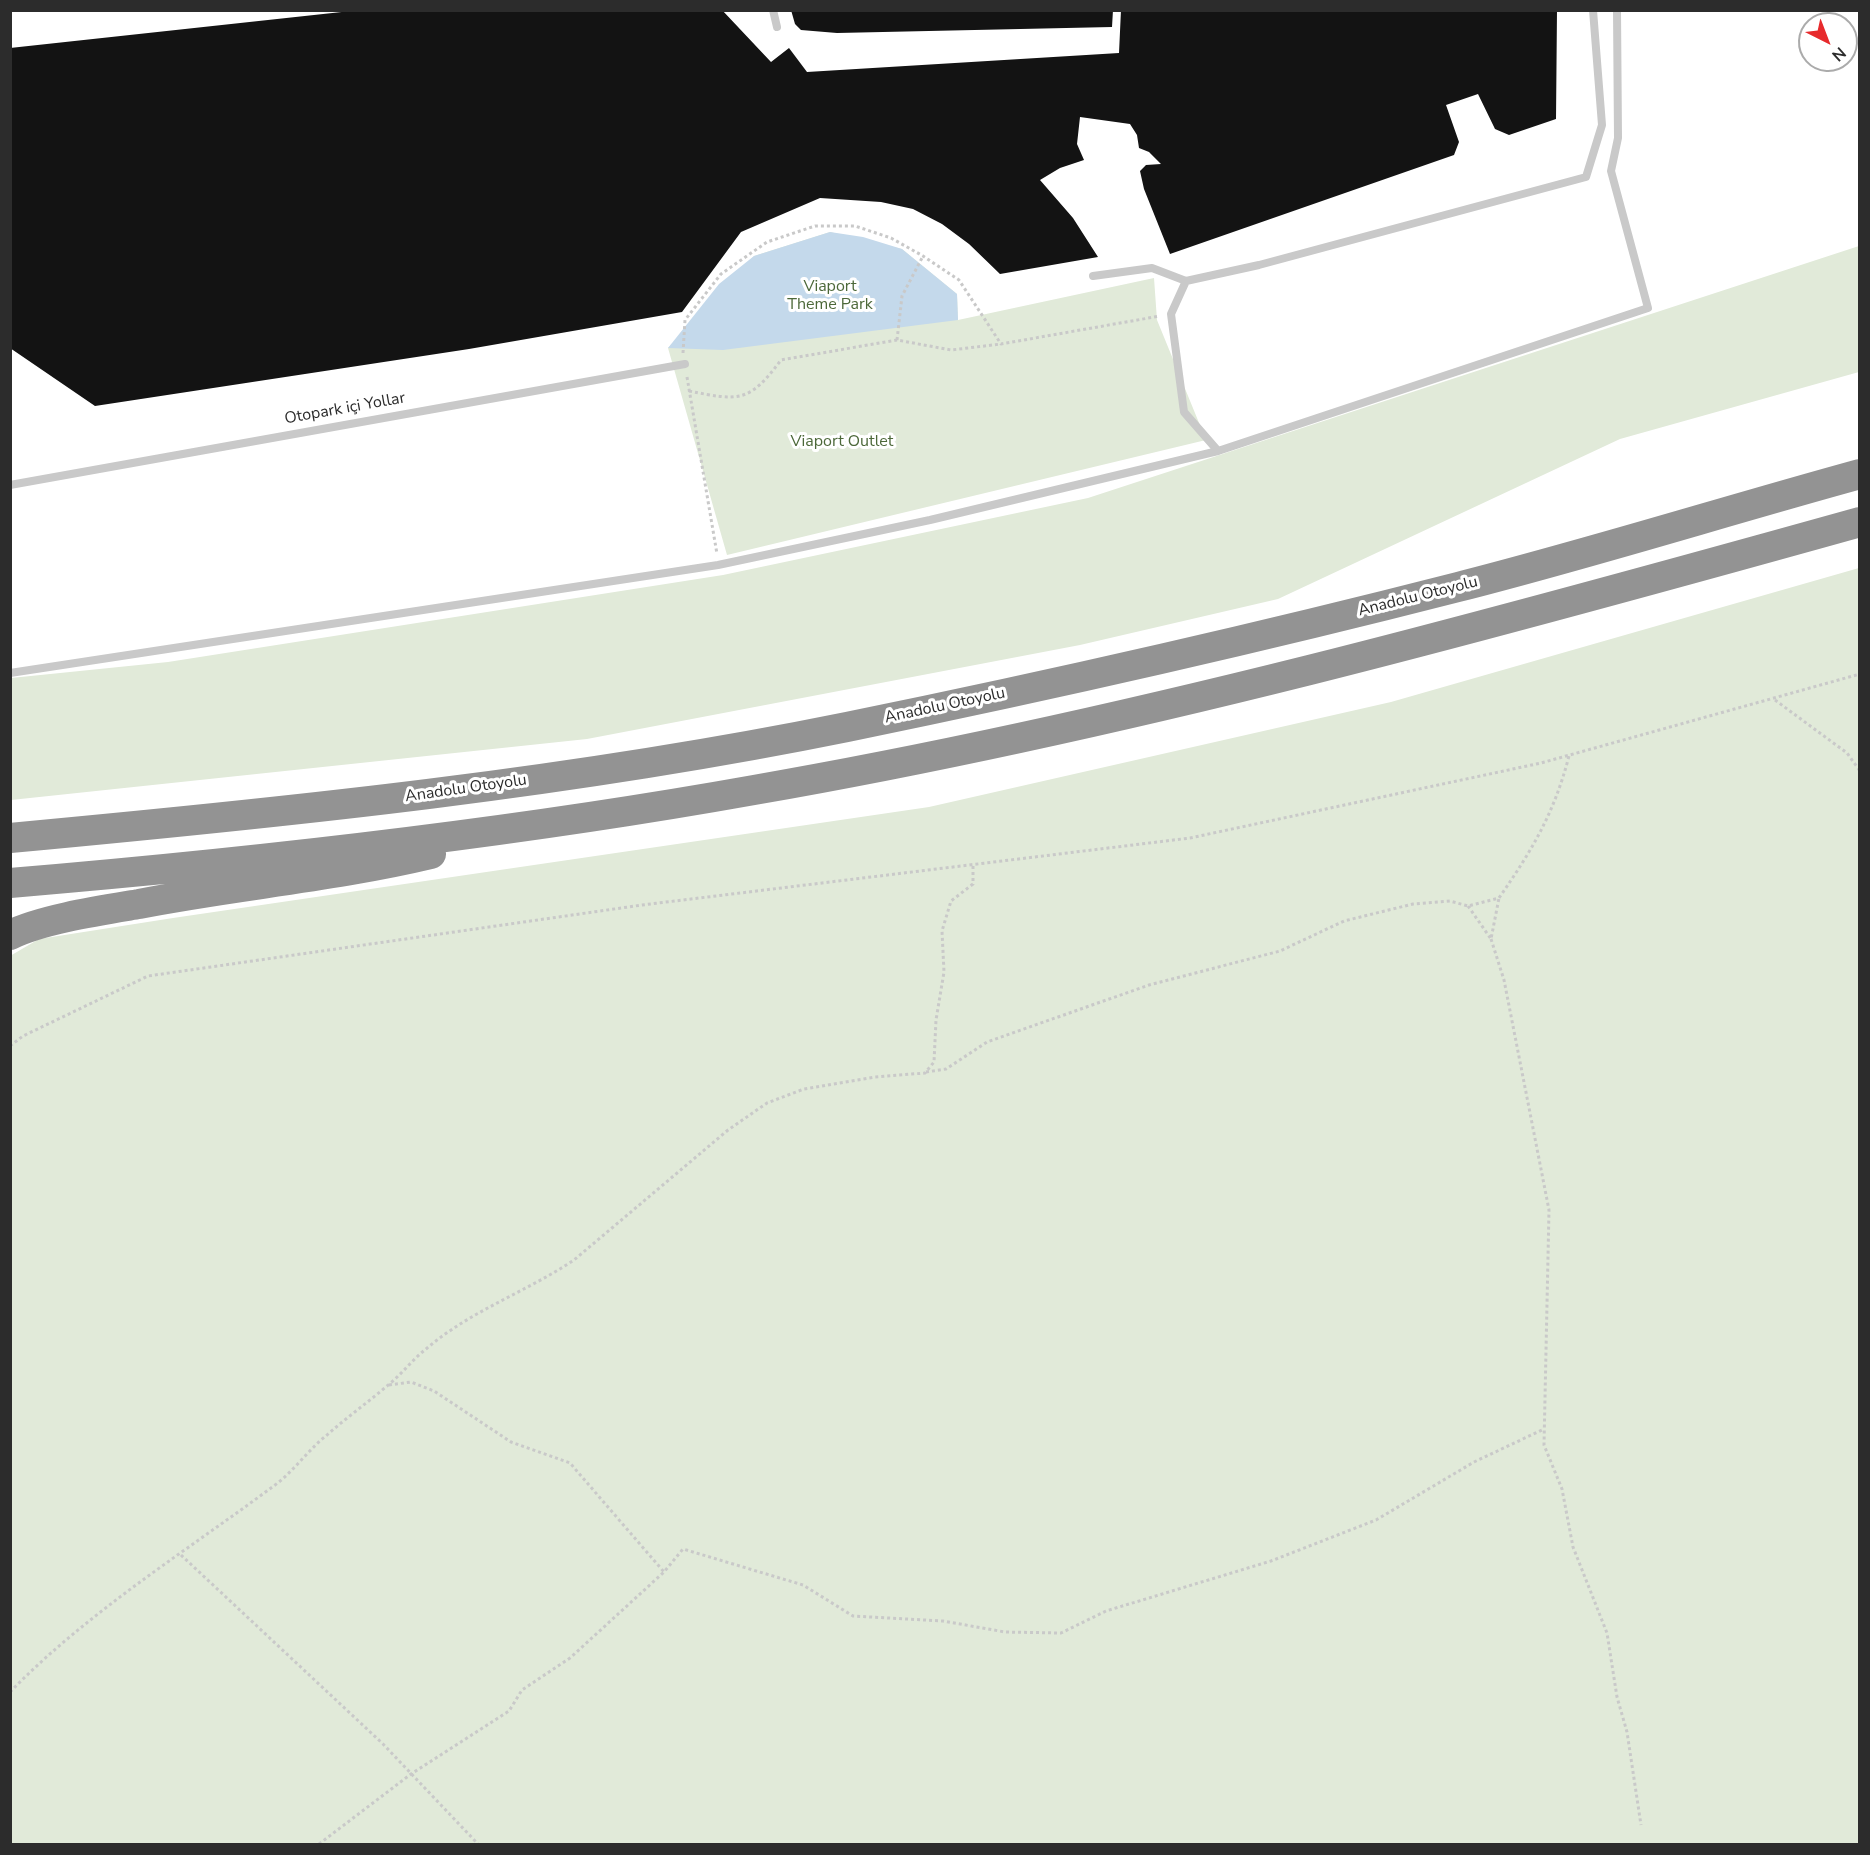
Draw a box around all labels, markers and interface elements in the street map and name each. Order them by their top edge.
north arrow [1798,12,1858,72]
text: N [1827,42,1851,66]
park label: Viaport Theme Park [787,277,873,315]
street label: Otopark içi Yollar [283,389,407,429]
park label: Viaport Outlet [791,432,893,452]
street label: Anadolu Otoyolu [1356,573,1480,621]
street label: Anadolu Otoyolu [883,684,1007,728]
street label: Anadolu Otoyolu [404,771,528,807]

